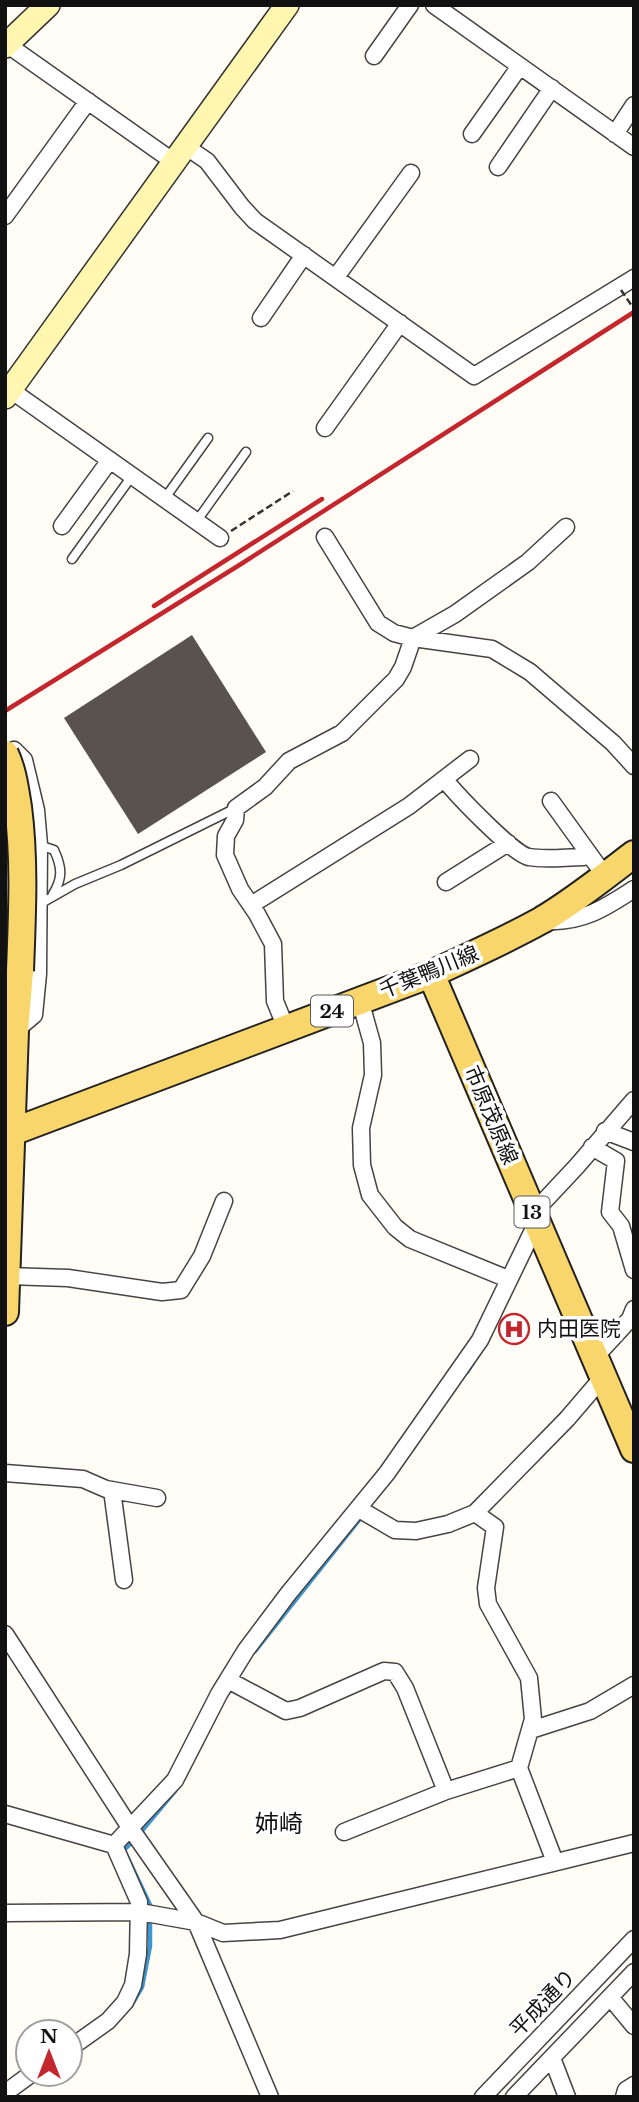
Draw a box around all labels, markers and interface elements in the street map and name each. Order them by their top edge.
street label: 千葉鴨川線 [375,940,483,1004]
road number: 24 [311,995,353,1026]
street label: 市原茂原線 [459,1062,523,1168]
road number: 13 [514,1196,550,1228]
hospital icon: 内田医院 [497,1312,531,1346]
place label: 内田医院 [537,1316,621,1342]
district label: 姉崎 [255,1809,303,1838]
street label: 平成通り [504,1964,582,2042]
north arrow [14,2018,84,2088]
text: N [40,2025,58,2048]

